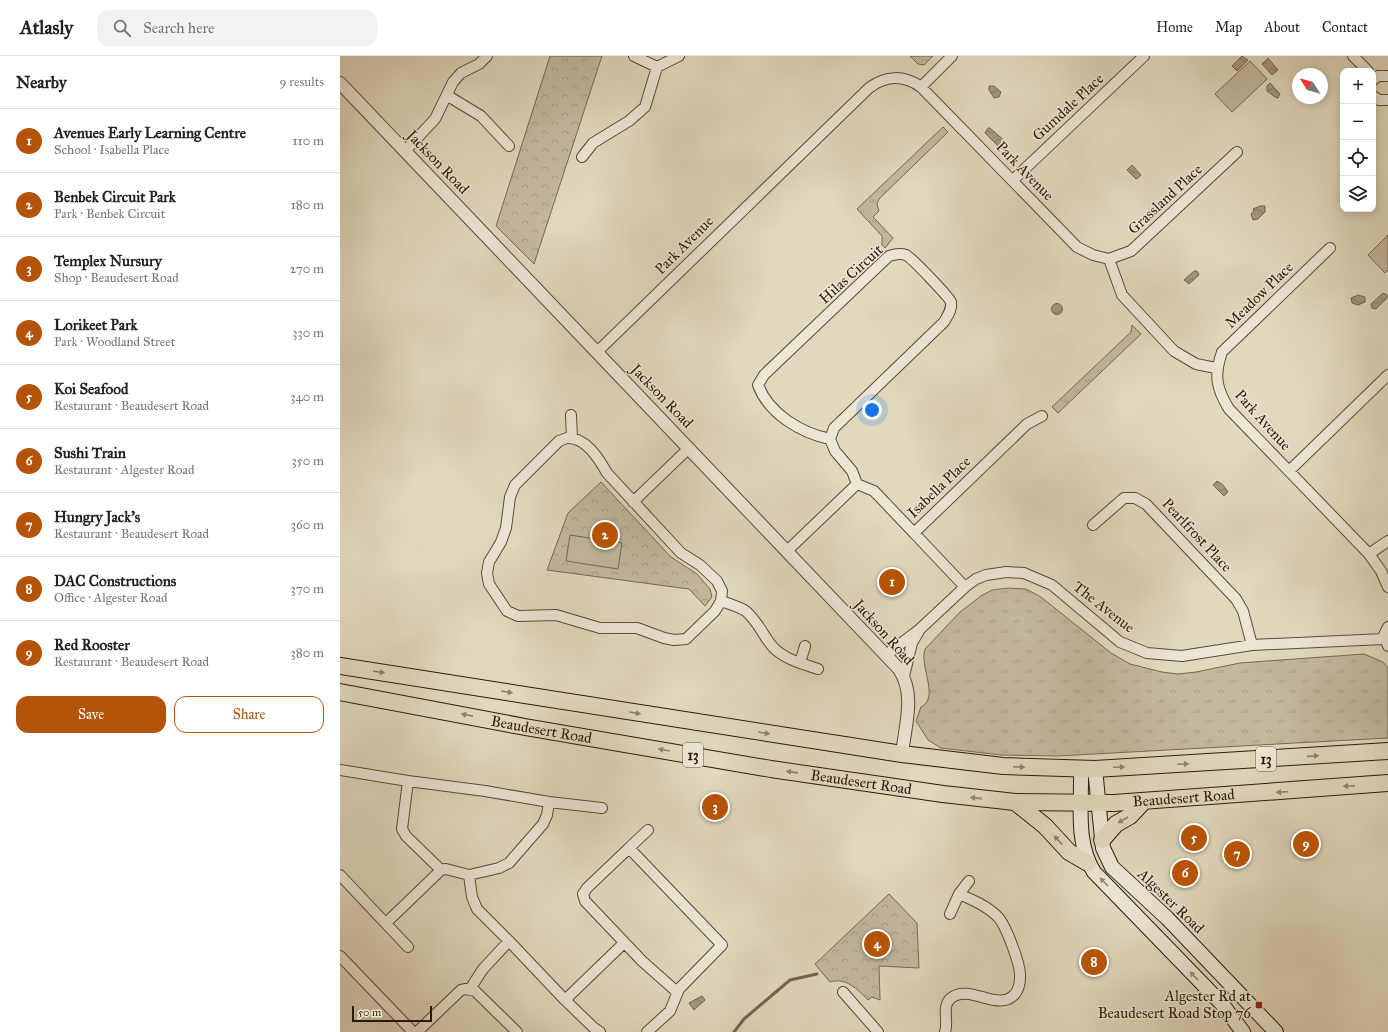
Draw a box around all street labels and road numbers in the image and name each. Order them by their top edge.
street label: Gumdale Place [1029,70,1107,144]
street label: Jackson Road [401,125,473,199]
street label: Park Avenue [992,138,1058,204]
street label: Grassland Place [1124,160,1206,238]
street label: Park Avenue [651,212,717,278]
street label: Hilas Circuit [815,240,887,307]
street label: Meadow Place [1221,258,1297,332]
street label: Jackson Road [625,359,697,433]
street label: Park Avenue [1231,386,1295,454]
street label: Isabella Place [904,452,974,522]
street label: Pearlfrost Place [1158,494,1236,576]
street label: The Avenue [1070,577,1138,637]
street label: Jackson Road [848,594,918,669]
street label: Beaudesert Road [490,712,594,747]
road number: 13 [683,743,703,767]
road number: 13 [1256,747,1276,771]
street label: Beaudesert Road [809,766,914,798]
street label: Beaudesert Road [1132,785,1236,811]
street label: Algester Road [1133,864,1208,937]

